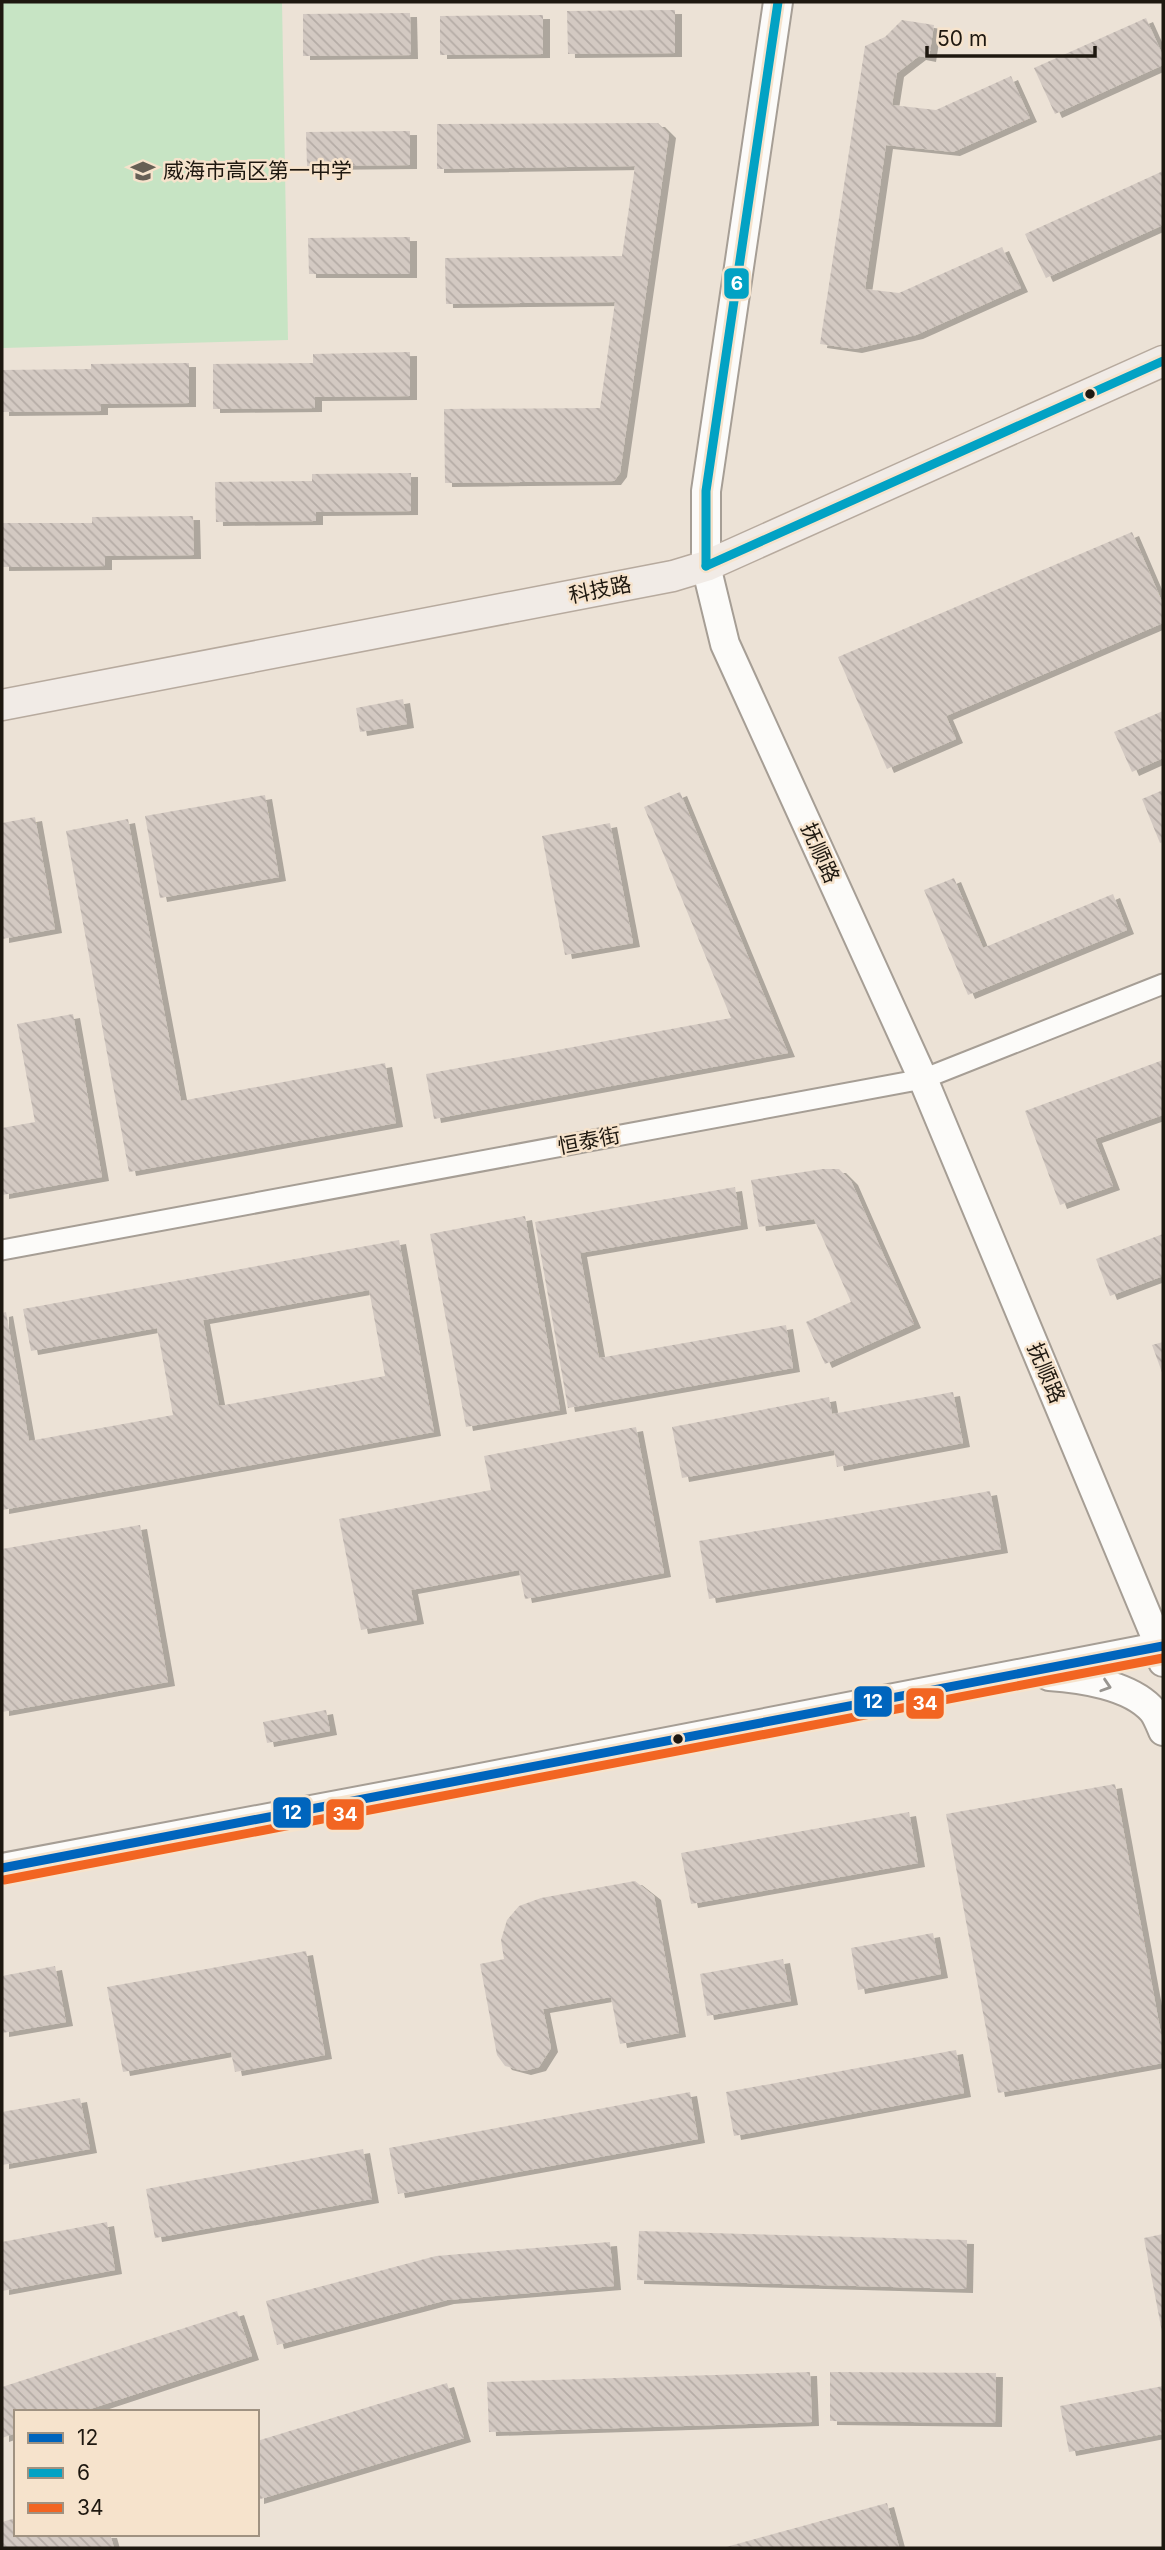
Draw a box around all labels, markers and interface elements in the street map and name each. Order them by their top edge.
scale bar [927,14,1095,58]
text: 50 m [937,26,987,51]
school or university icon: 威海市高区第一中学 [129,157,157,185]
place label: 威海市高区第一中学 [163,158,352,183]
line badge: 6 [723,267,750,300]
text: 6 [731,272,743,295]
unlabelled marker [1083,387,1097,401]
street label: 科技路 [567,571,633,608]
street label: 抚顺路 [796,819,845,887]
street label: 恒泰街 [556,1122,622,1159]
street label: 抚顺路 [1023,1339,1070,1407]
one-way arrow [1100,1678,1112,1693]
line badge: 12 [853,1685,893,1718]
line badge: 34 [905,1687,945,1720]
text: 12 [863,1690,883,1713]
text: 34 [912,1692,938,1715]
unlabelled marker [671,1732,685,1746]
line badge: 12 [272,1796,312,1829]
line badge: 34 [325,1798,365,1831]
text: 12 [282,1801,302,1824]
text: 34 [332,1803,358,1826]
legend [14,2410,259,2536]
text: 12 [77,2425,98,2450]
text: 6 [77,2460,90,2485]
text: 34 [77,2495,104,2520]

